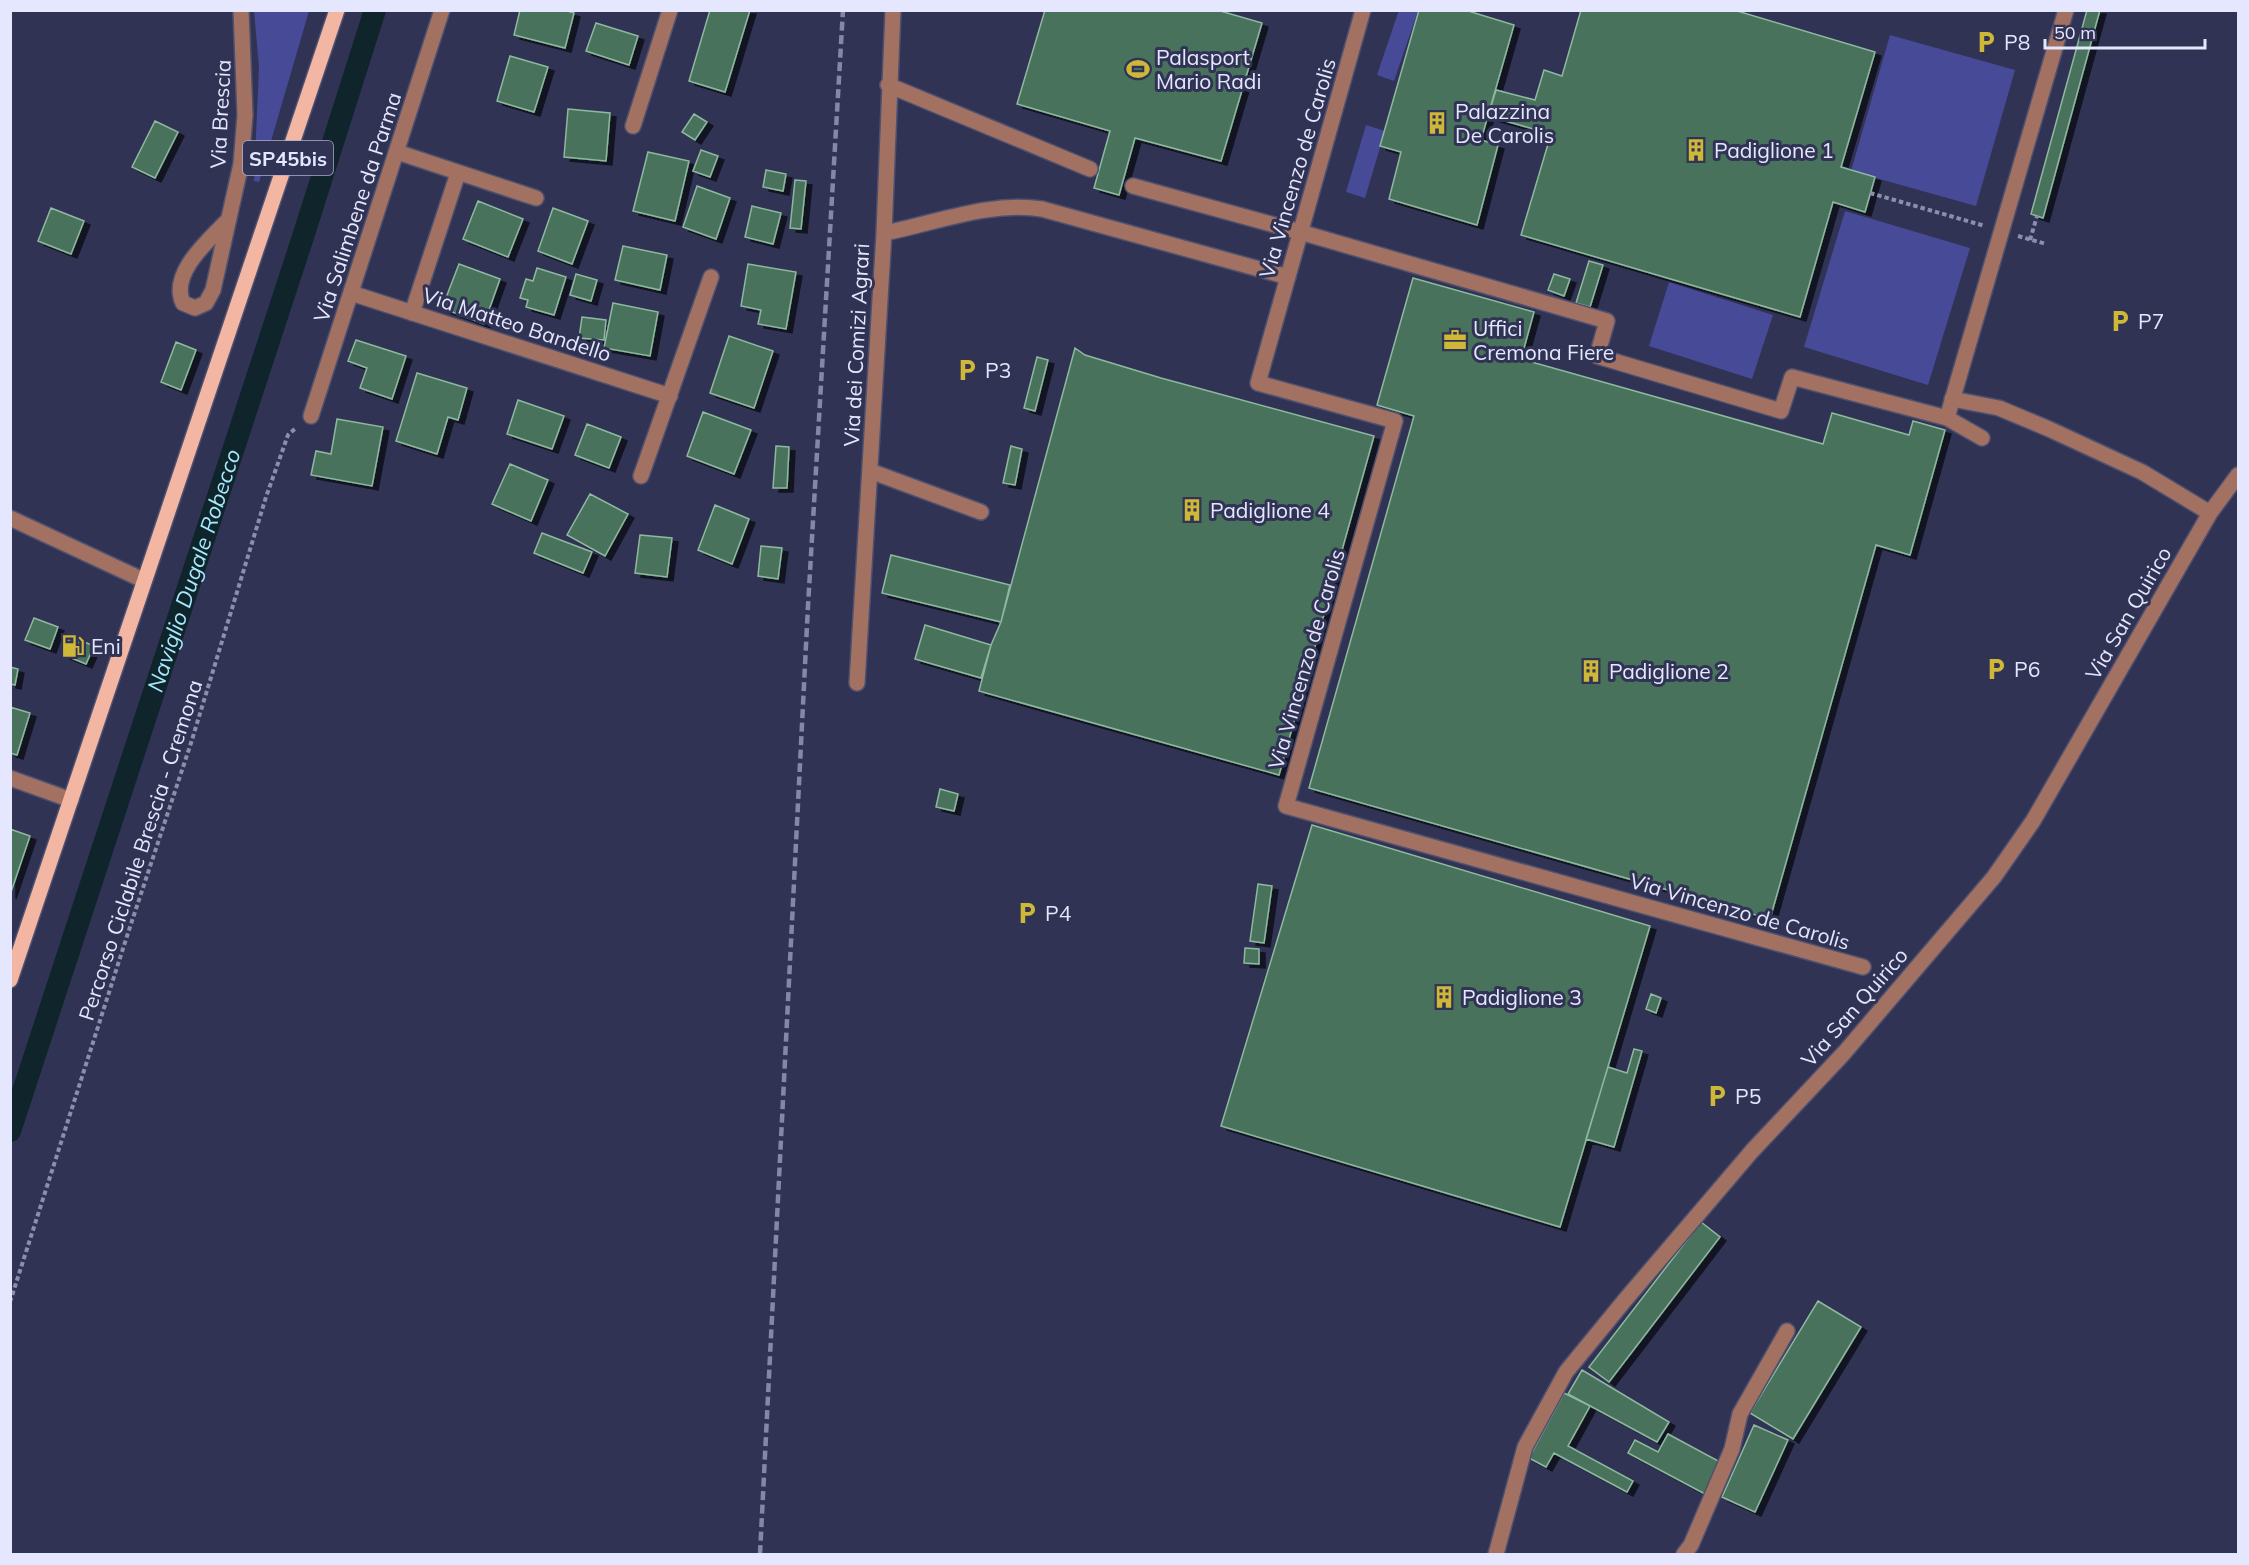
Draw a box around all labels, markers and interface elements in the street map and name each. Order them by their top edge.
scale bar [2045,12,2206,50]
text: 50 m [2054,21,2096,44]
parking icon: P8 [1973,29,1999,55]
place label: P8 [2004,29,2030,55]
place label: Palasport Mario Radi [1156,44,1261,94]
street label: Via Vincenzo de Carolis [1253,55,1341,281]
sports icon: Palasport Mario Radi [1125,56,1151,82]
street label: Via Brescia [204,59,236,169]
street label: Via Salimbene da Parma [308,89,406,325]
place label: Palazzina De Carolis [1455,98,1554,148]
building icon: Palazzina De Carolis [1424,110,1450,136]
building icon: Padiglione 1 [1683,137,1709,163]
place label: Padiglione 1 [1714,137,1834,163]
road number: SP45bis [243,141,333,175]
street label: Via dei Comizi Agrari [838,243,874,447]
street label: Via Matteo Bandello [419,281,615,367]
parking icon: P7 [2107,308,2133,334]
place label: P7 [2138,308,2164,334]
place label: Uffici Cremona Fiere [1473,315,1614,365]
office icon: Uffici Cremona Fiere [1442,327,1468,353]
parking icon: P3 [954,357,980,383]
place label: P3 [985,357,1011,383]
water label: Naviglio Dugale Robecco [141,445,247,695]
building icon: Padiglione 4 [1179,497,1205,523]
place label: Padiglione 4 [1210,497,1330,523]
street label: Via San Quirico [2079,542,2177,684]
street label: Via Vincenzo de Carolis [1262,546,1350,772]
fuel station icon: Eni [60,633,86,659]
place label: Eni [91,633,121,659]
parking icon: P6 [1983,656,2009,682]
place label: P6 [2014,656,2040,682]
building icon: Padiglione 2 [1578,658,1604,684]
place label: Padiglione 2 [1609,658,1729,684]
street label: Percorso Ciclabile Brescia - Cremona [73,676,207,1024]
street label: Via Vincenzo de Carolis [1627,867,1853,955]
parking icon: P4 [1014,900,1040,926]
place label: P4 [1045,900,1072,926]
street label: Via San Quirico [1795,942,1913,1072]
building icon: Padiglione 3 [1431,984,1457,1010]
place label: Padiglione 3 [1462,984,1582,1010]
parking icon: P5 [1704,1083,1730,1109]
place label: P5 [1735,1083,1761,1109]

